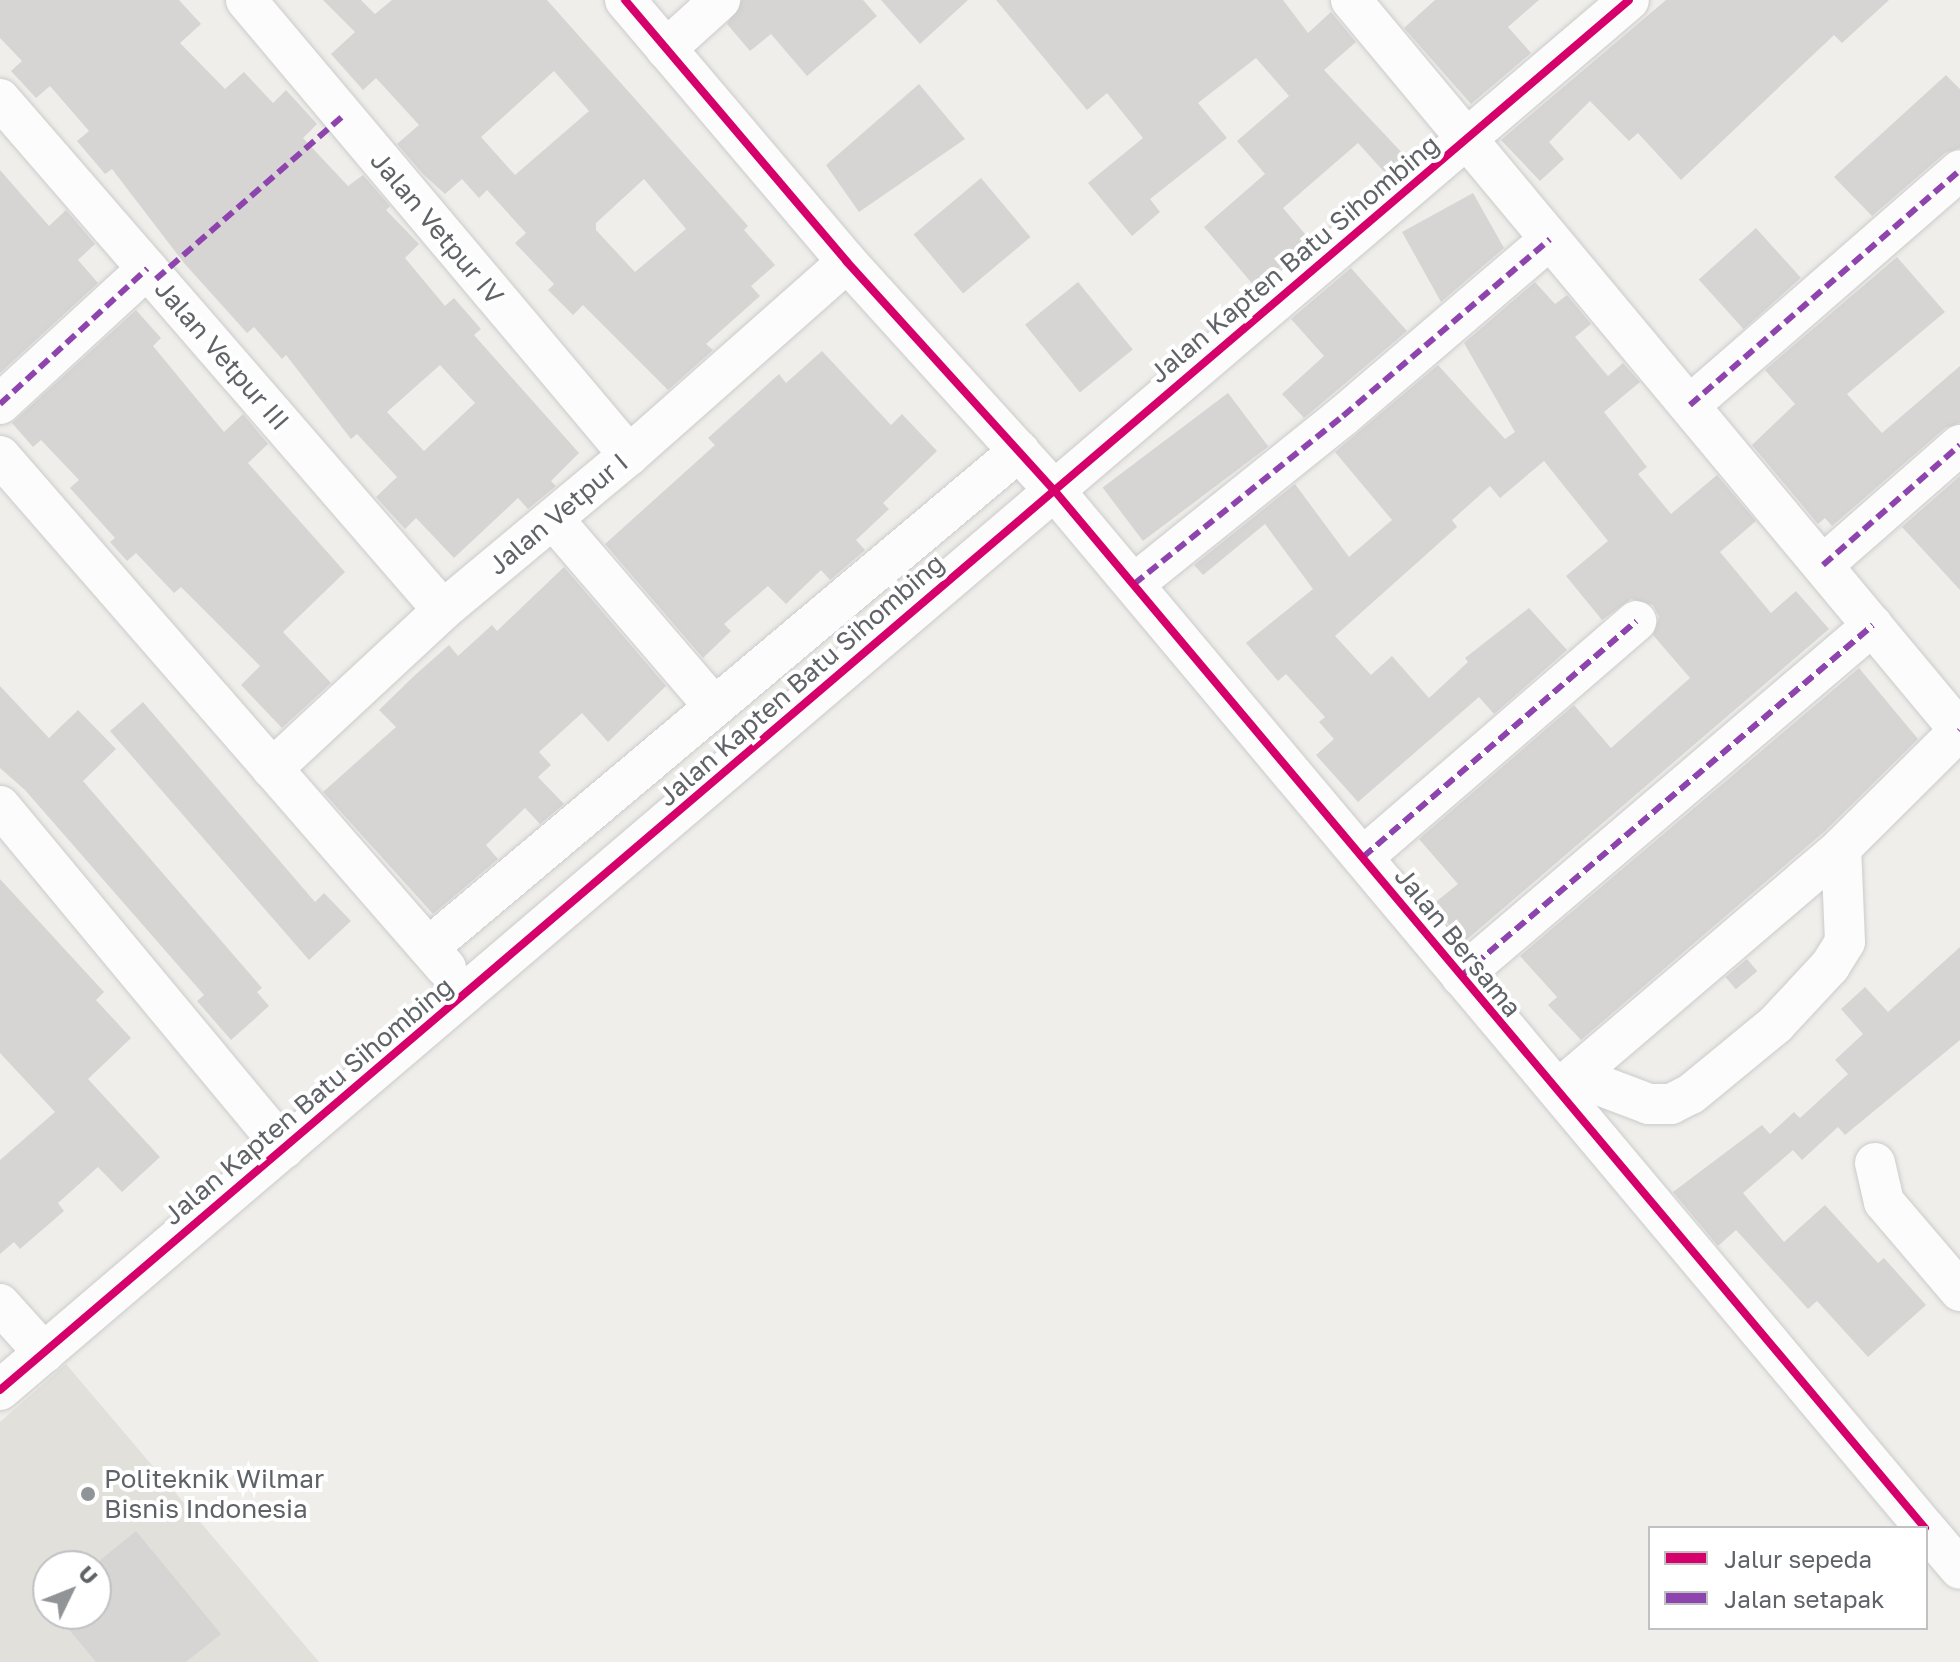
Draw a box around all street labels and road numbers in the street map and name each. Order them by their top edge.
street label: Jalan Kapten Batu Sihombing [1143,129,1445,389]
street label: Jalan Vetpur IV [364,145,510,311]
street label: Jalan Vetpur III [148,274,296,436]
street label: Jalan Vetpur I [482,447,634,581]
street label: Jalan Kapten Batu Sihombing [652,547,950,813]
street label: Jalan Bersama [1388,861,1528,1023]
street label: Jalan Kapten Batu Sihombing [157,971,459,1231]

